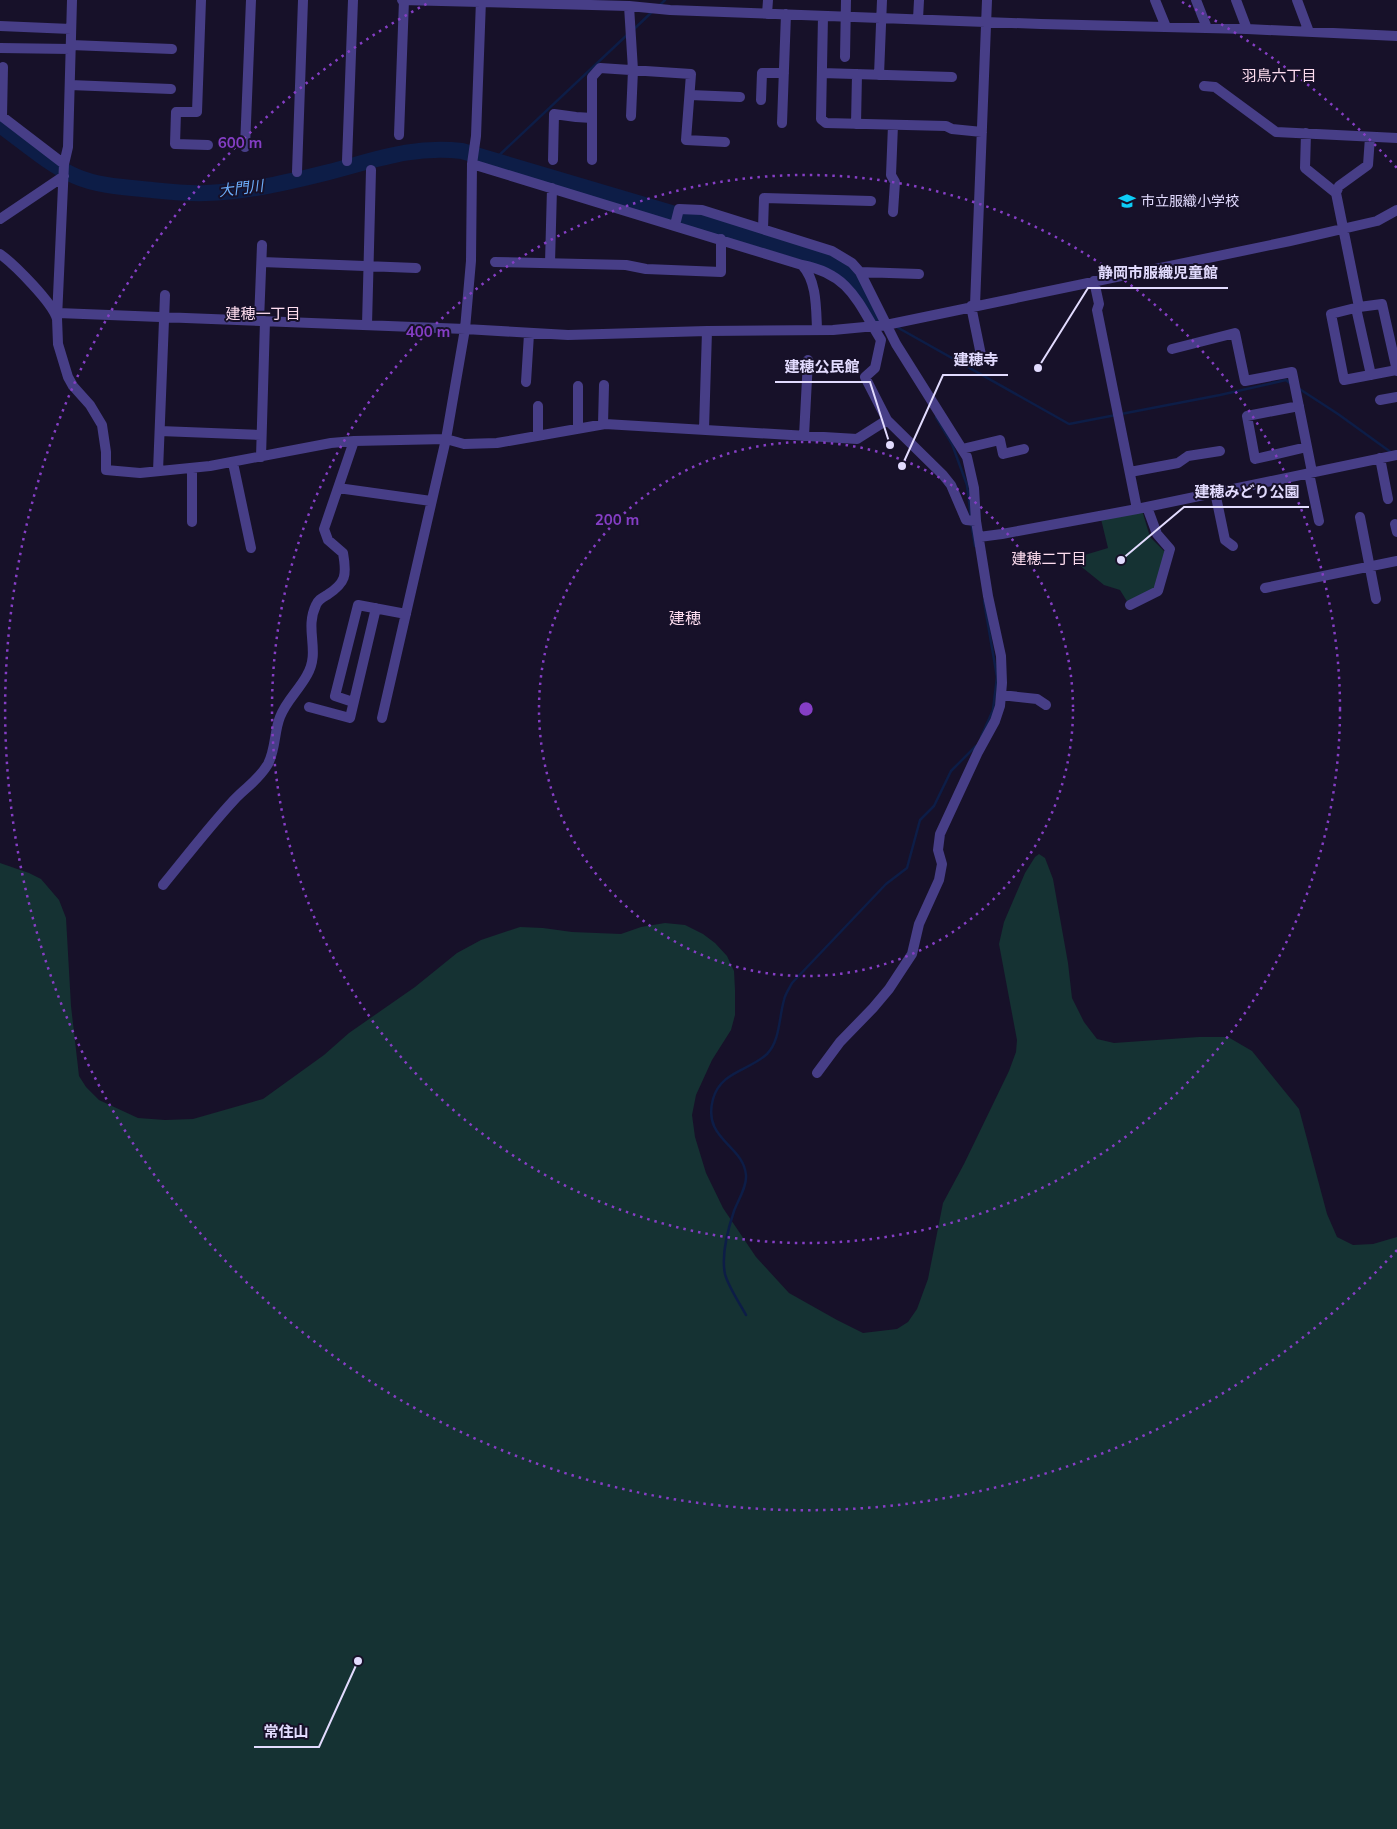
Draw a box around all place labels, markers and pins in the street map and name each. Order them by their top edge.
school or university icon: 市立服織小学校 [1117,191,1137,211]
place label: 市立服織小学校 [1141,192,1239,210]
callout: 静岡市服織児童館 [1088,258,1228,288]
callout: 建穂寺 [943,345,1008,375]
callout: 建穂公民館 [775,352,870,382]
callout: 建穂みどり公園 [1184,477,1309,507]
centre of rings [797,700,815,718]
callout: 常住山 [254,1717,319,1747]

